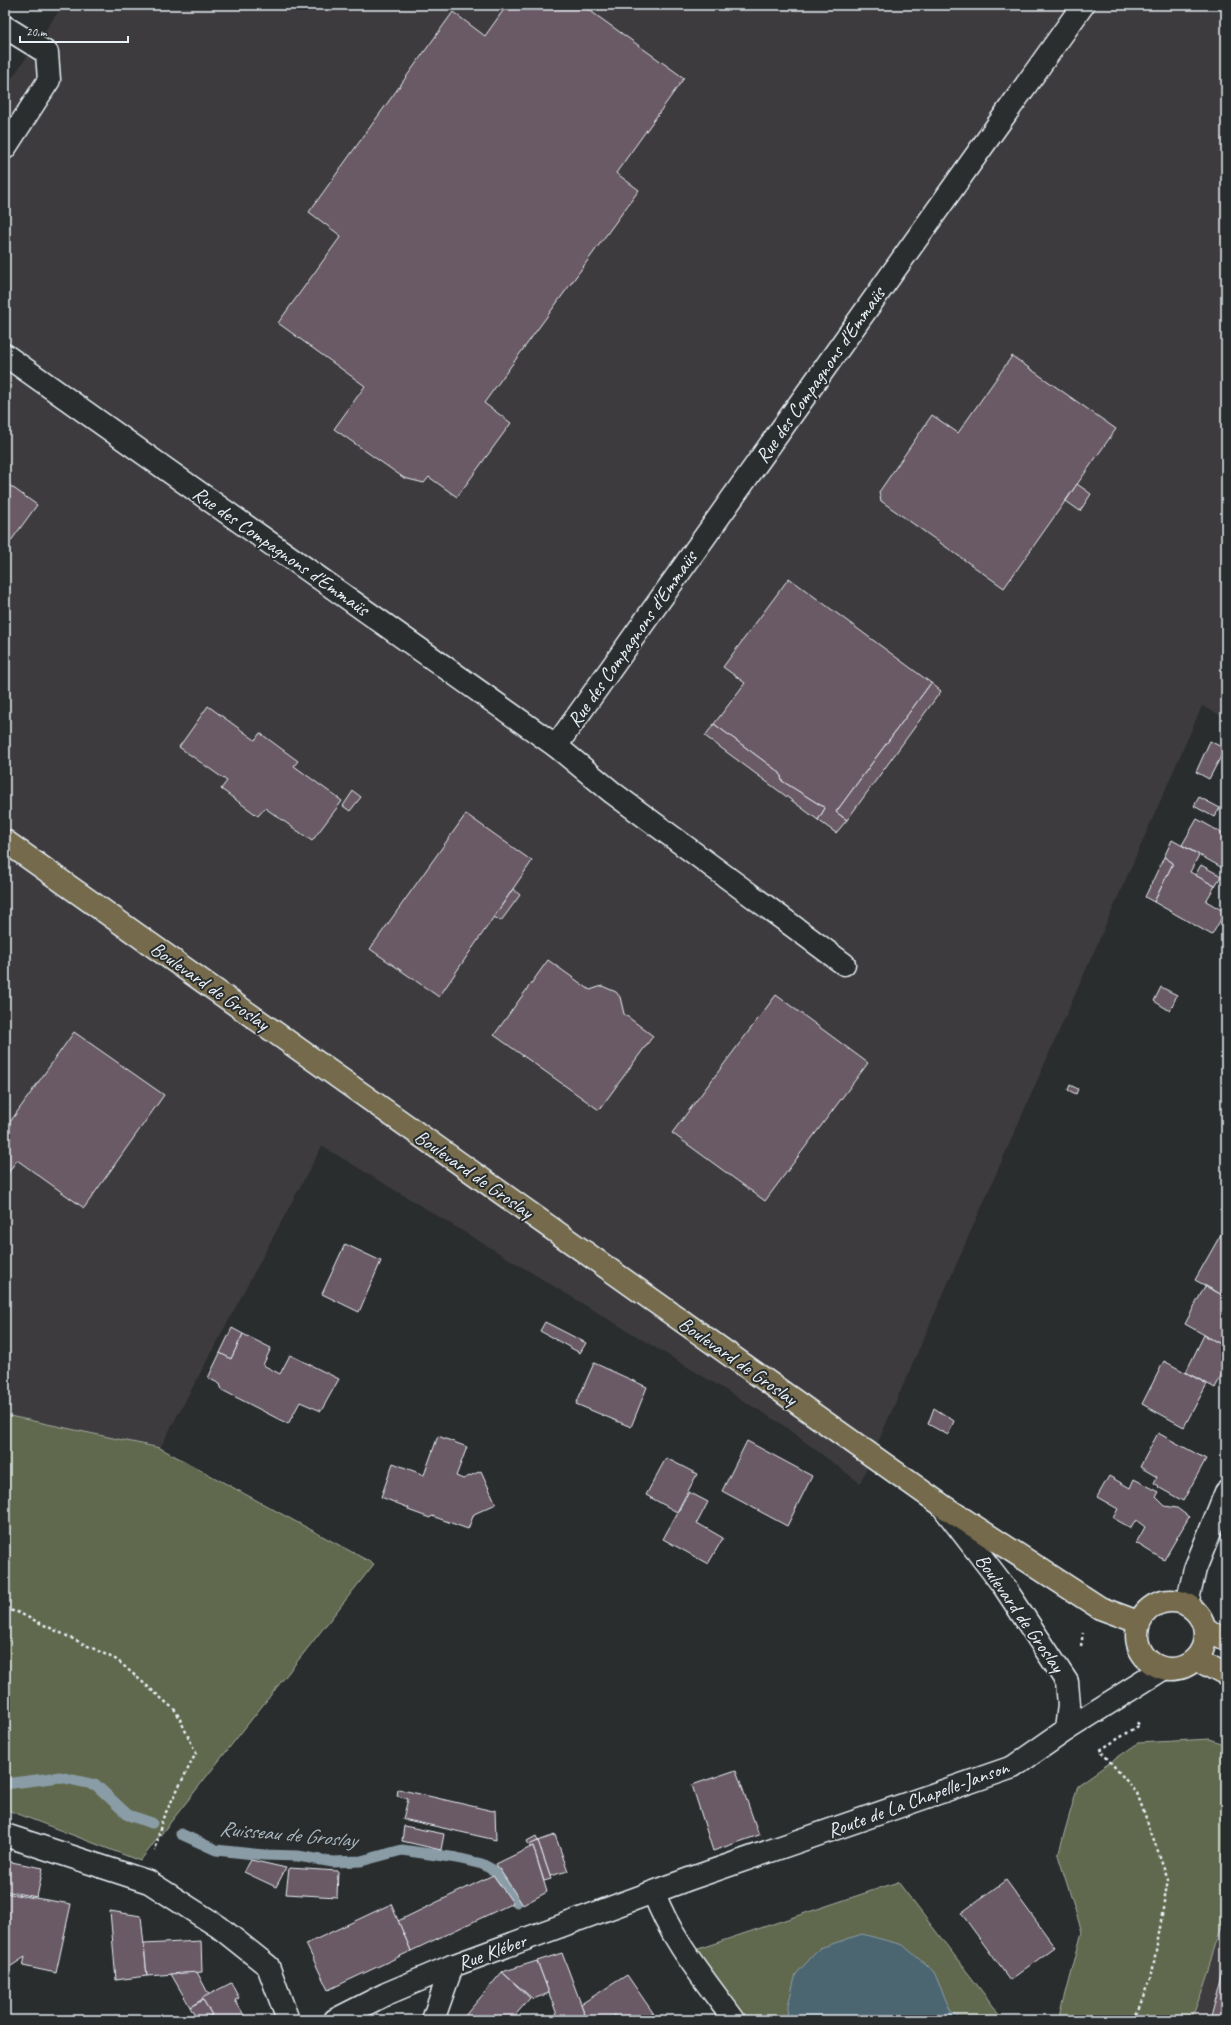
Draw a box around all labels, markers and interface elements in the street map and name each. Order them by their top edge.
scale bar [20,18,128,44]
text: 20 m [26,24,48,40]
street label: Rue des Compagnons d'Emmaüs [750,280,891,468]
street label: Rue des Compagnons d'Emmaüs [188,481,376,622]
street label: Rue des Compagnons d'Emmaüs [562,544,703,732]
street label: Boulevard de Groslay [146,936,276,1037]
street label: Boulevard de Groslay [410,1124,540,1225]
street label: Boulevard de Groslay [674,1311,804,1412]
street label: Boulevard de Groslay [970,1549,1071,1679]
street label: Route de La Chapelle-Janson [824,1754,1013,1843]
water label: Ruisseau de Groslay [219,1815,361,1853]
street label: Rue Kléber [454,1927,531,1976]

